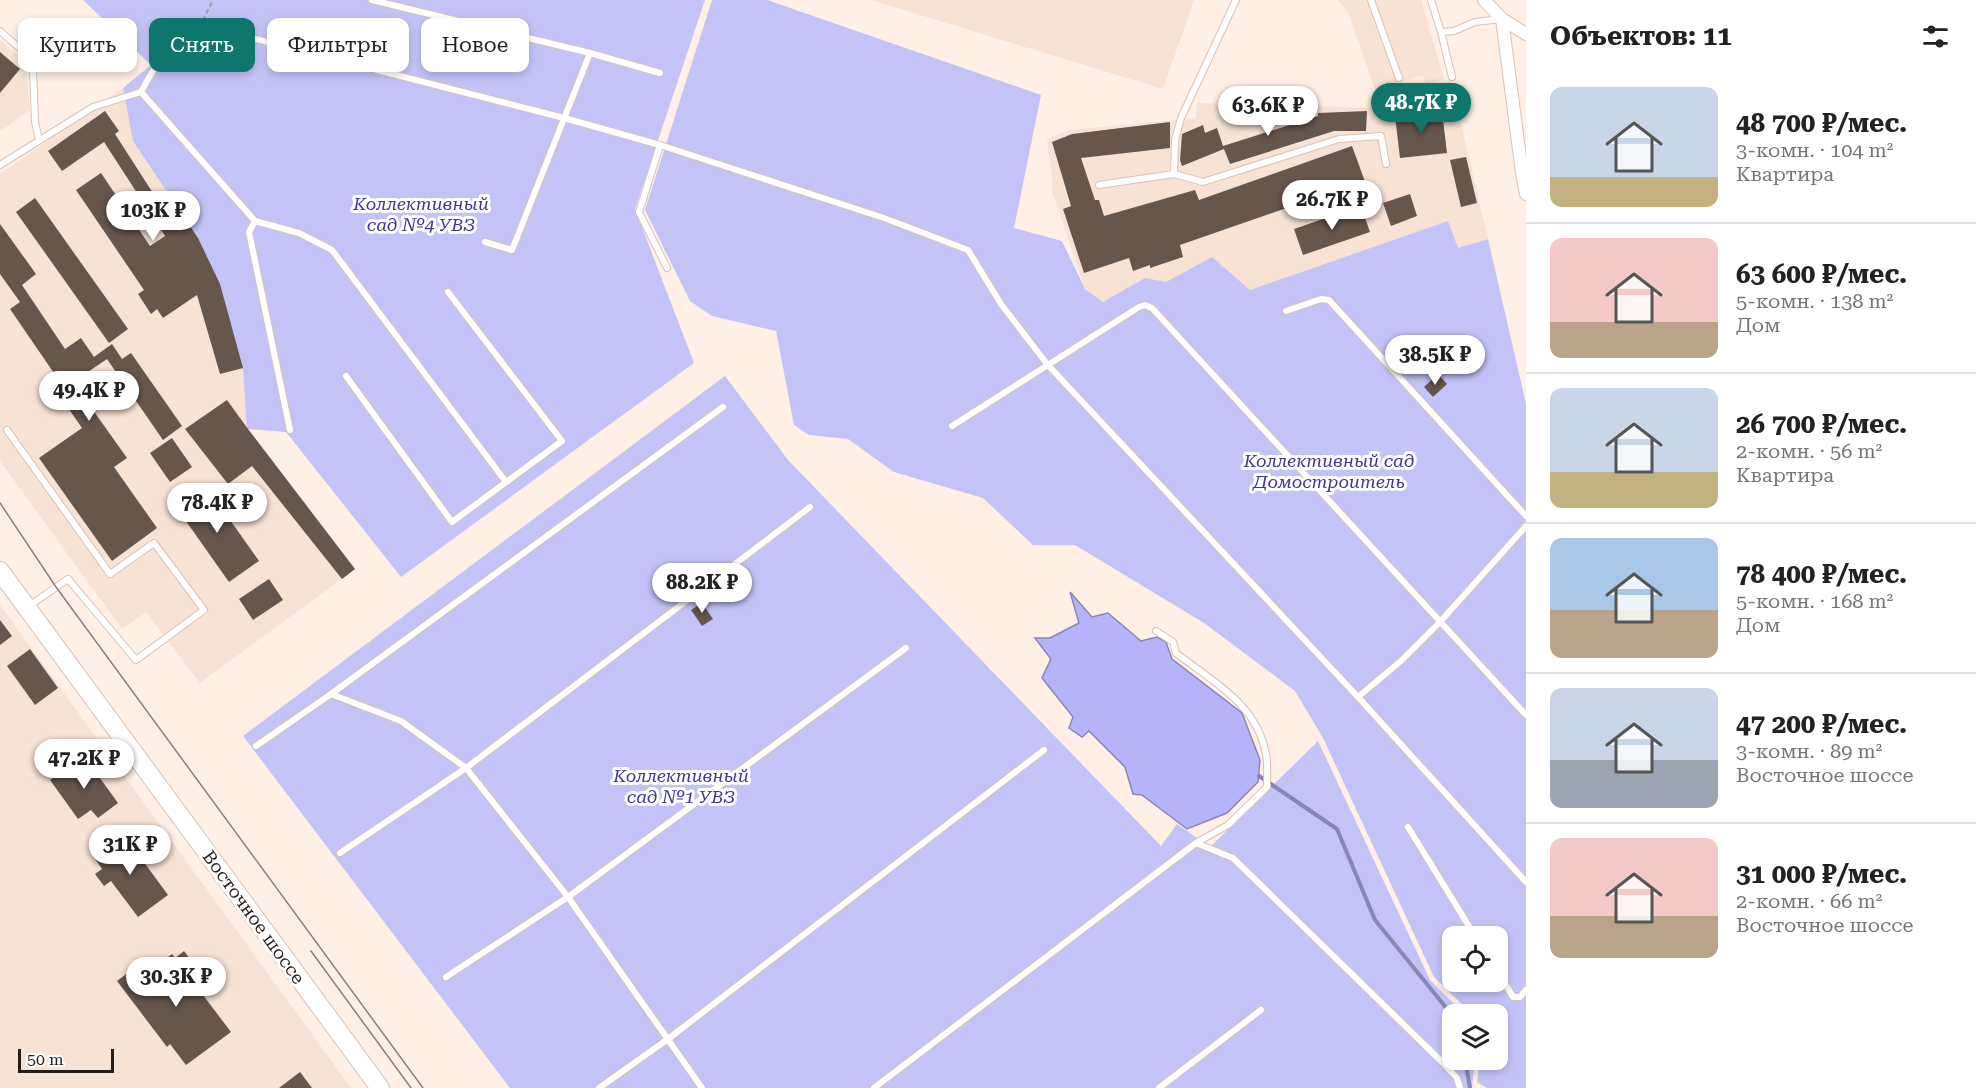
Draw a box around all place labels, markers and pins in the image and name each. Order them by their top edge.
pin: 48.7K ₽ [1366,83,1476,134]
pin: 63.6K ₽ [1213,86,1323,137]
pin: 26.7K ₽ [1277,180,1387,231]
pin: 103K ₽ [104,191,202,242]
pin: 38.5K ₽ [1380,335,1490,386]
pin: 49.4K ₽ [34,371,144,422]
pin: 78.4K ₽ [162,483,272,534]
pin: 88.2K ₽ [647,563,757,614]
pin: 47.2K ₽ [29,739,139,790]
pin: 31K ₽ [88,825,172,876]
pin: 30.3K ₽ [121,957,231,1008]

